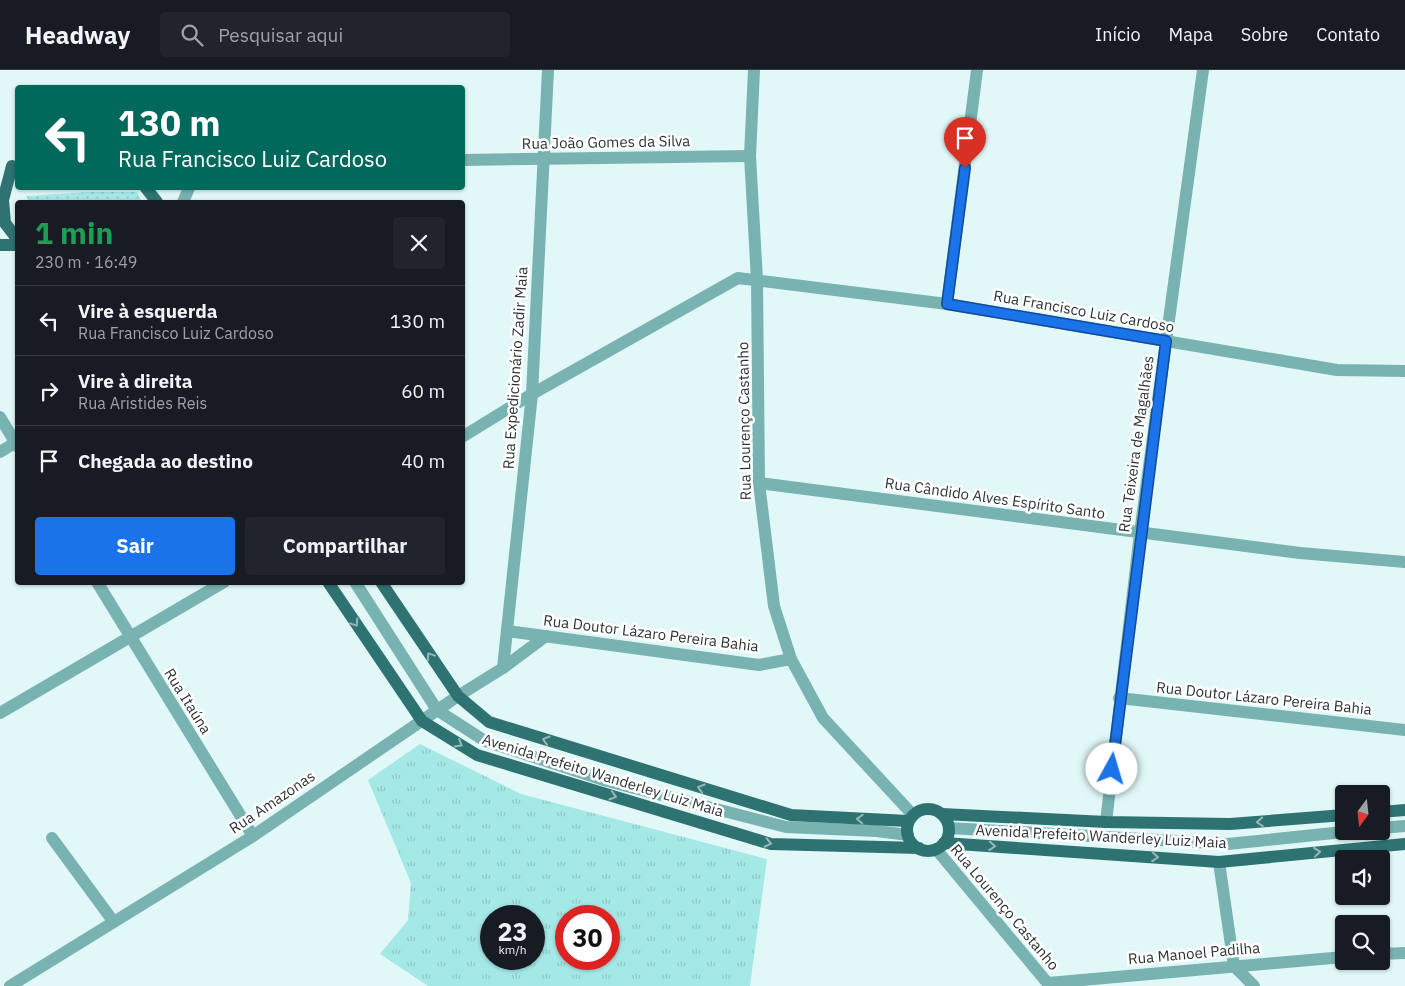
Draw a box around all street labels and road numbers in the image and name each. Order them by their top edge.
street label: Rua João Gomes da Silva [522,131,690,153]
street label: Rua Expedicionário Zadir Maia [498,266,532,470]
street label: Rua Francisco Luiz Cardoso [992,286,1176,336]
street label: Rua Lourenço Castanho [733,341,755,501]
street label: Rua Teixeira de Magalhães [1114,354,1158,534]
street label: Rua Cândido Alves Espírito Santo [884,473,1106,523]
street label: Rua Doutor Lázaro Pereira Bahia [542,610,760,656]
street label: Rua Itaúna [160,665,216,737]
street label: Rua Doutor Lázaro Pereira Bahia [1155,677,1373,719]
street label: Avenida Prefeito Wanderley Luiz Maia [480,729,726,821]
street label: Rua Amazonas [225,766,319,838]
street label: Avenida Prefeito Wanderley Luiz Maia [975,820,1227,852]
street label: Rua Lourenço Castanho [947,840,1063,974]
street label: Rua Manoel Padilha [1127,938,1261,968]

